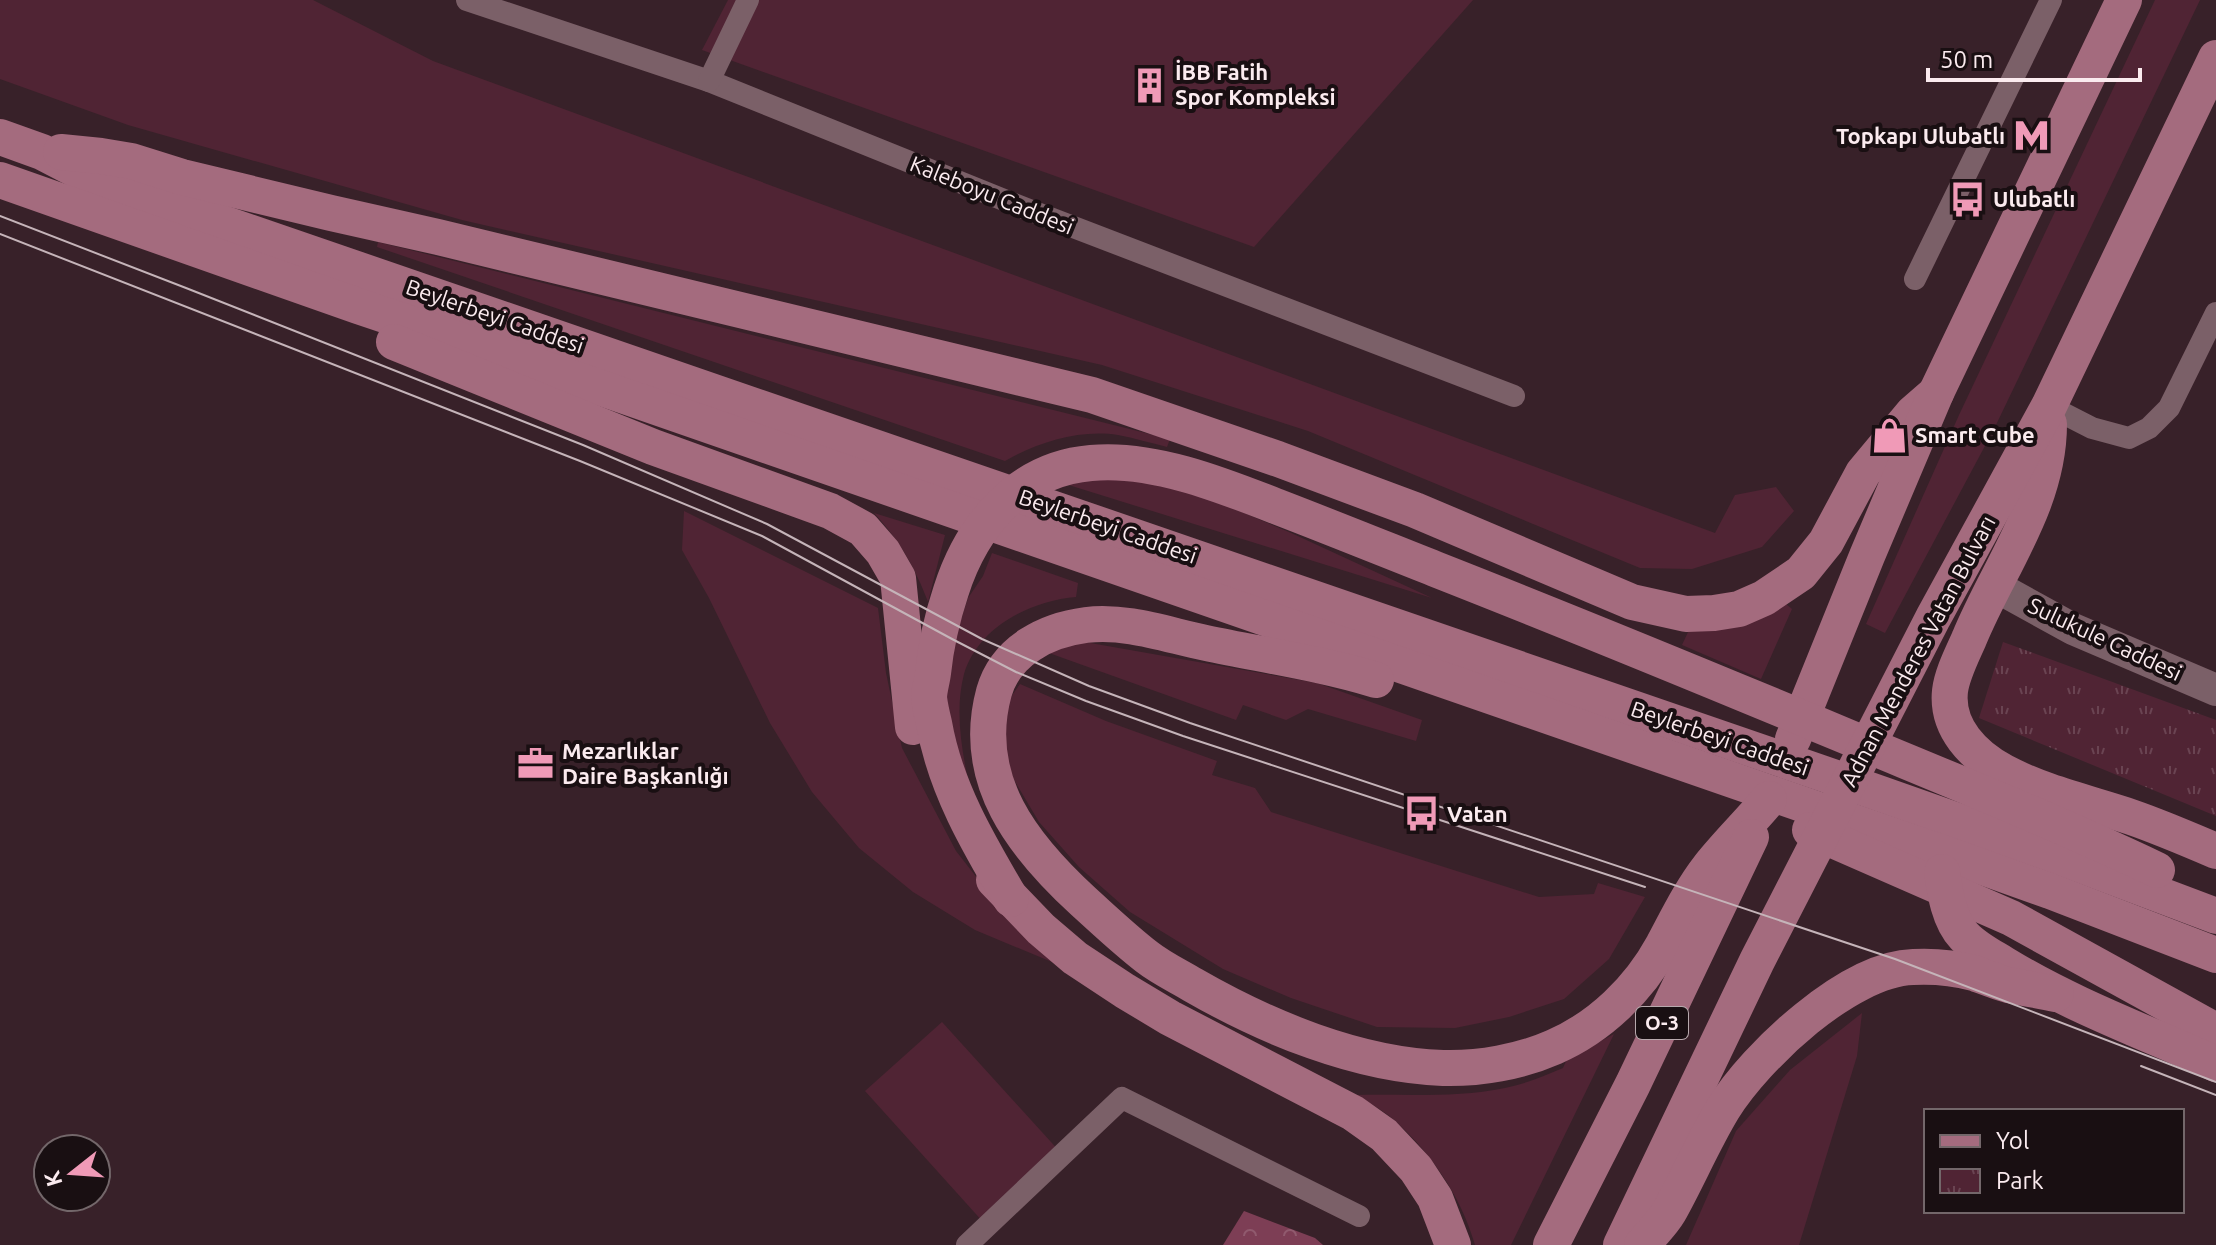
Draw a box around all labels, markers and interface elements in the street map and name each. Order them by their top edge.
scale bar [1928,32,2140,82]
text: 50 m [1940,46,1993,73]
place label: İBB Fatih Spor Kompleksi [1175,59,1336,109]
building icon: İBB Fatih Spor Kompleksi [1130,66,1168,104]
metro station icon: Topkapı Ulubatlı [2012,117,2050,155]
place label: Topkapı Ulubatlı [1836,123,2005,148]
street label: Kaleboyu Caddesi [907,150,1078,239]
bus stop icon: Ulubatlı [1948,180,1986,218]
place label: Ulubatlı [1993,186,2075,211]
street label: Beylerbeyi Caddesi [403,273,587,358]
shop icon: Smart Cube [1870,416,1908,454]
place label: Smart Cube [1915,422,2035,447]
street label: Beylerbeyi Caddesi [1016,483,1200,568]
street label: Adnan Menderes Vatan Bulvarı [1835,511,2000,790]
street label: Sulukule Caddesi [2024,592,2186,685]
street label: Beylerbeyi Caddesi [1628,695,1812,780]
place label: Mezarlıklar Daire Başkanlığı [562,738,729,789]
office icon: Mezarlıklar Daire Başkanlığı [517,745,555,783]
bus stop icon: Vatan [1402,795,1440,833]
place label: Vatan [1447,801,1508,826]
road number: O-3 [1636,1007,1688,1039]
legend [1924,1109,2184,1213]
text: Yol [1996,1127,2029,1154]
north arrow [32,1133,112,1213]
text: Park [1996,1167,2044,1194]
text: K [38,1168,66,1190]

